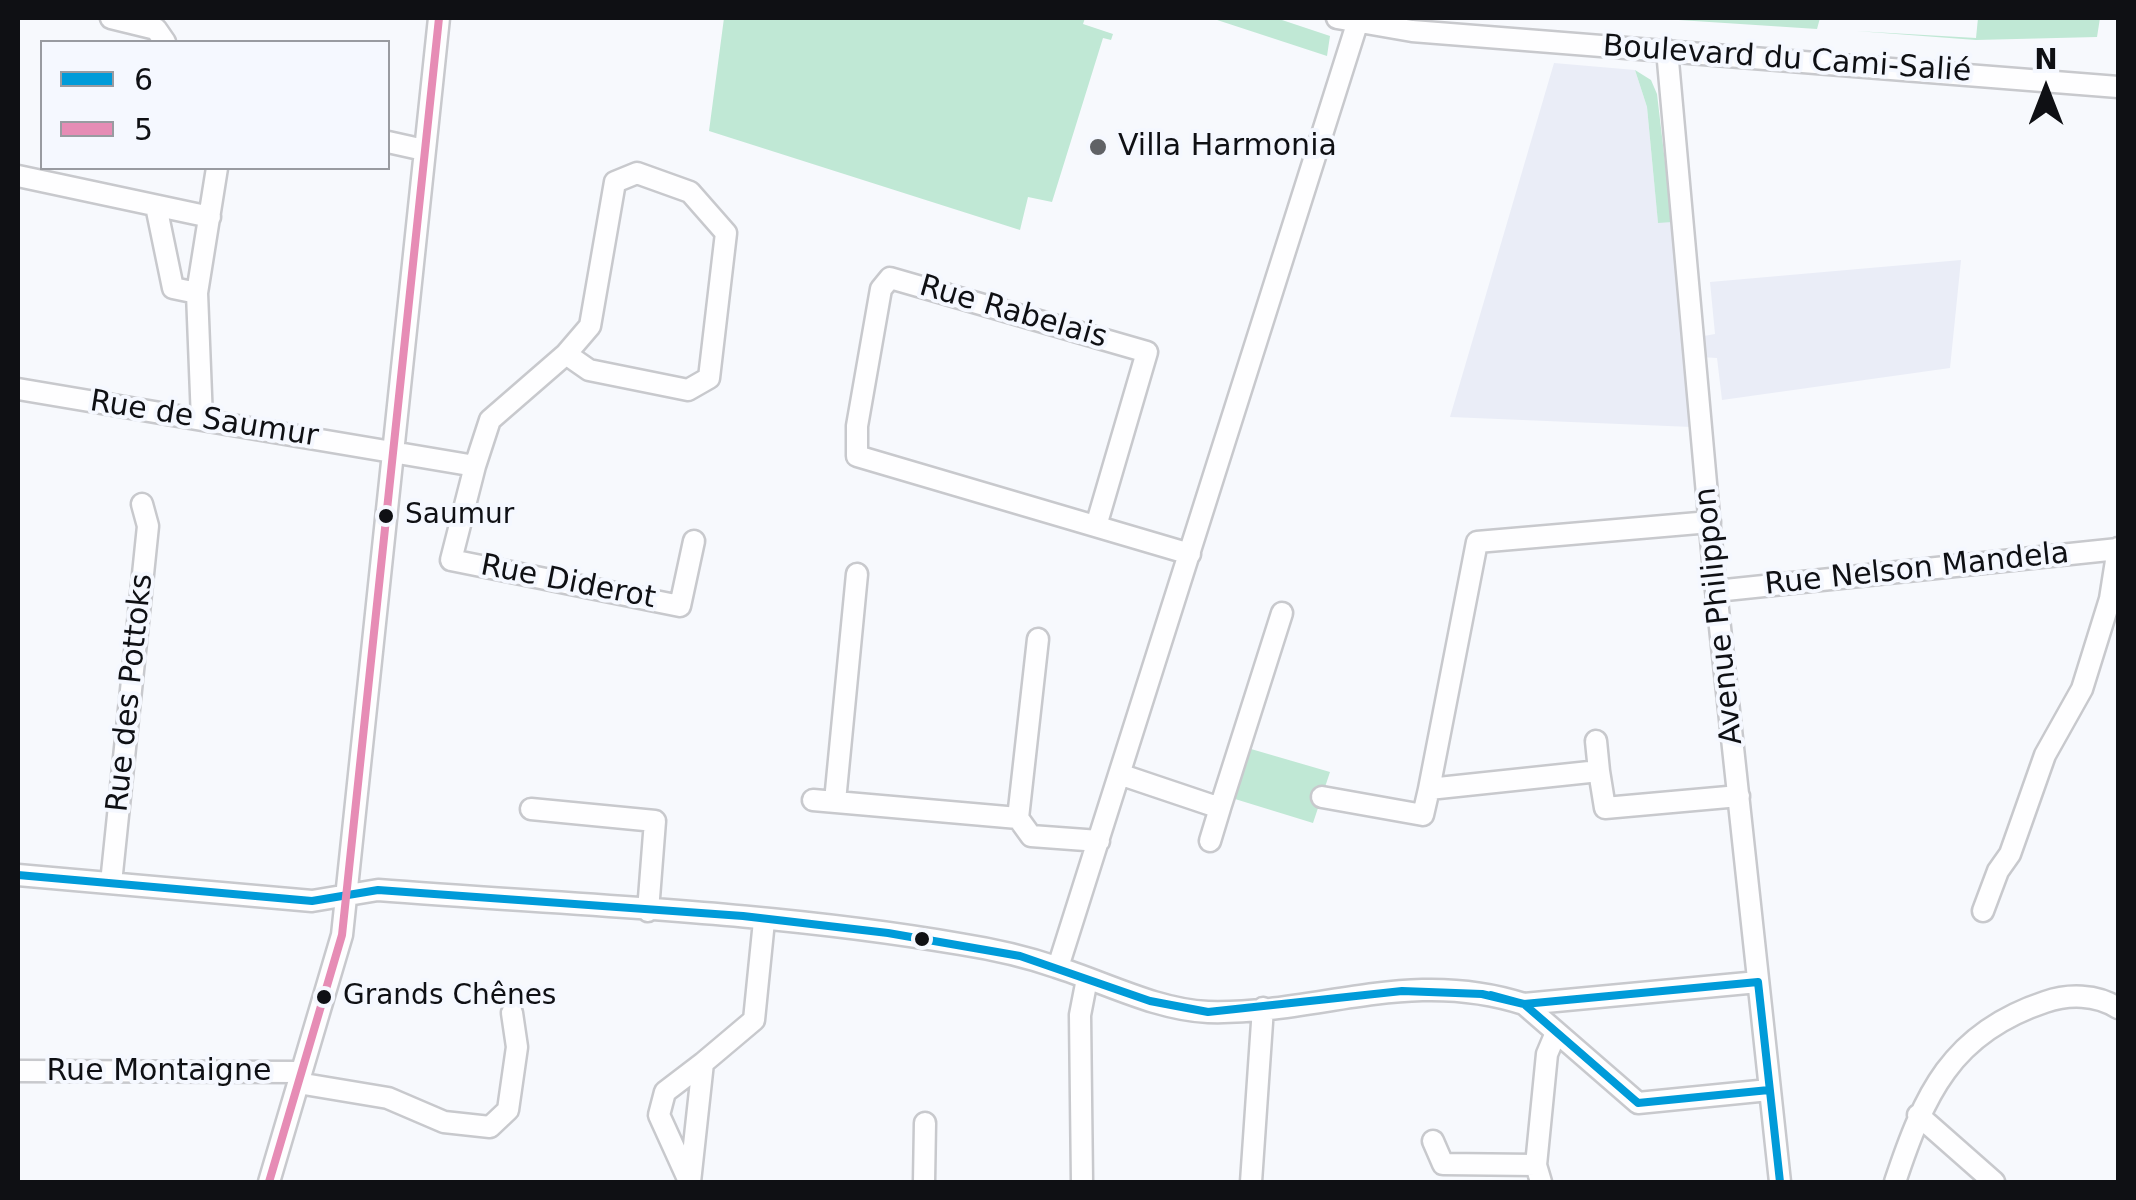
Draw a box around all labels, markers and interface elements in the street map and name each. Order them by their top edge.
street label: Boulevard du Cami-Salié [1602,29,1972,91]
legend [40,40,390,170]
north arrow [1996,40,2096,140]
text: N [2034,43,2058,76]
text: 6 [134,62,153,97]
text: 5 [134,112,153,147]
place label: Villa Harmonia [1118,129,1337,165]
marker: Villa Harmonia [1087,136,1109,158]
street label: Rue Rabelais [915,269,1111,357]
street label: Rue de Saumur [87,384,321,456]
street label: Avenue Philippon [1689,486,1751,746]
place label: Saumur [405,499,514,533]
marker: Saumur [376,506,396,526]
street label: Rue Nelson Mandela [1763,536,2071,604]
street label: Rue Diderot [478,548,658,618]
street label: Rue des Pottoks [101,572,161,814]
unlabelled marker [912,929,932,949]
place label: Grands Chênes [343,980,556,1014]
marker: Grands Chênes [314,987,334,1007]
street label: Rue Montaigne [47,1054,271,1090]

